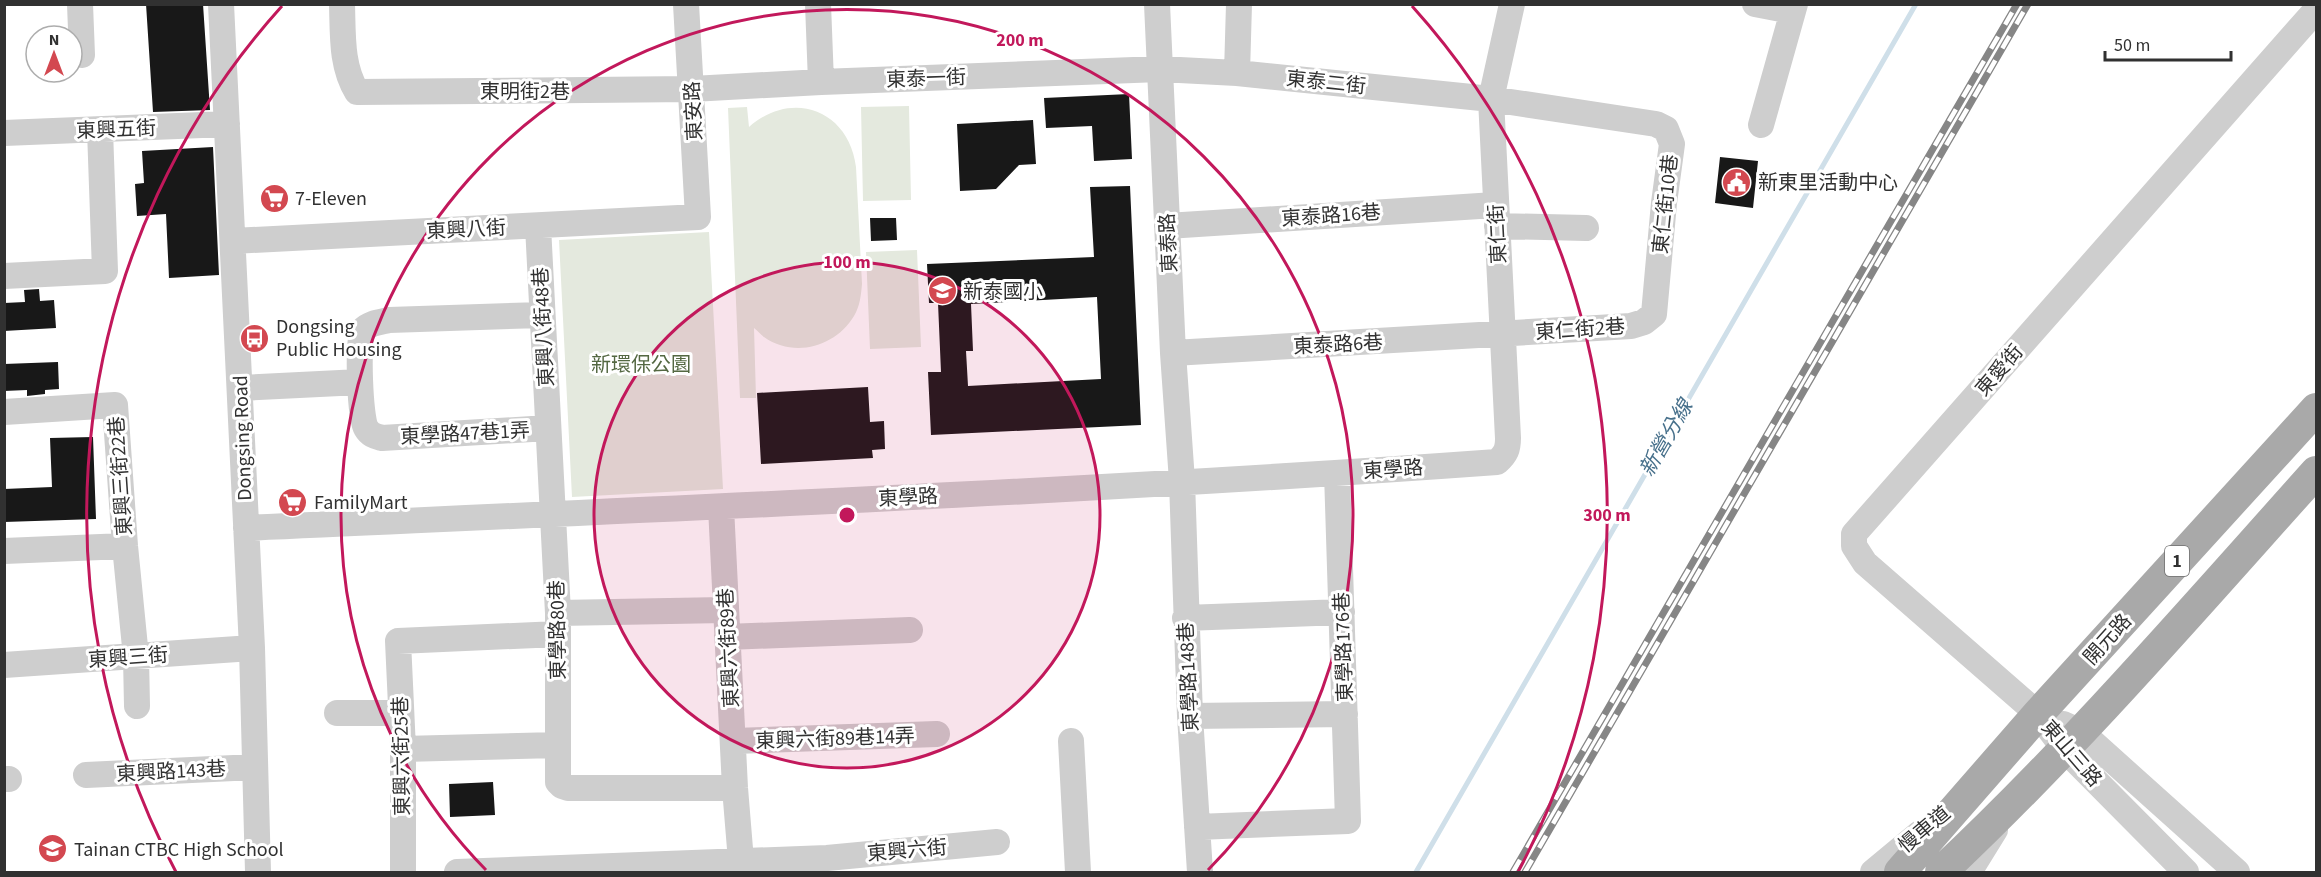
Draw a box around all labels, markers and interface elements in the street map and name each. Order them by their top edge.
north arrow [24,24,84,84]
scale bar [2105,24,2231,62]
text: 200 m [996,28,1044,53]
text: N [49,29,59,51]
text: 50 m [2114,33,2150,58]
street label: 東泰一街 [886,64,966,94]
street label: 東泰二街 [1285,65,1367,101]
street label: 東明街2巷 [480,78,570,106]
street label: 東安路 [678,80,710,142]
street label: 東興五街 [76,115,156,145]
street label: 東仁街10巷 [1647,153,1685,255]
public building icon: 新東里活動中心 [1721,166,1753,198]
place label: 新東里活動中心 [1758,169,1898,197]
supermarket icon: 7-Eleven [258,182,290,214]
place label: 7-Eleven [295,185,367,213]
street label: 東泰路16巷 [1280,199,1382,233]
street label: 東仁街 [1482,203,1514,265]
street label: 東泰路 [1153,212,1185,274]
street label: 東興八街 [425,214,507,246]
text: 100 m [823,250,871,275]
street label: 東興八街48巷 [527,266,561,388]
school or university icon: 新泰國小 [926,275,958,307]
place label: 新泰國小 [963,278,1043,306]
place label: Dongsing Public Housing [276,313,401,364]
street label: 東仁街2巷 [1534,313,1626,347]
bus stop icon: Dongsing Public Housing [239,322,271,354]
street label: 東泰路6巷 [1292,329,1384,361]
street label: 東愛街 [1970,339,2030,402]
park label: 新環保公園 [591,351,691,379]
street label: Dongsing Road [227,375,259,501]
water label: 新營分線 [1632,392,1701,482]
street label: 東興三街22巷 [103,415,139,537]
street label: 東學路47巷1弄 [399,417,531,451]
street label: 東學路 [1362,454,1424,486]
street label: 東學路 [877,482,939,514]
supermarket icon: FamilyMart [277,486,309,518]
place label: FamilyMart [314,489,408,517]
text: 300 m [1583,503,1631,528]
centre of rings [837,505,857,525]
road number: 1 [2165,546,2189,576]
street label: 東學路80巷 [543,580,573,680]
street label: 東興六街89巷 [712,587,746,709]
street label: 東學路176巷 [1328,592,1360,702]
street label: 開元路 [2077,608,2138,671]
street label: 東學路148巷 [1172,621,1206,733]
street label: 東興三街 [87,641,169,675]
street label: 東興六街25巷 [387,696,417,816]
street label: 東山三路 [2034,714,2108,793]
street label: 東興六街89巷14弄 [755,722,915,756]
street label: 東興路143巷 [115,755,227,789]
street label: 慢車道 [1893,800,1957,860]
school or university icon: Tainan CTBC High School [37,833,69,865]
street label: 東興六街 [866,834,948,868]
place label: Tainan CTBC High School [74,836,284,864]

